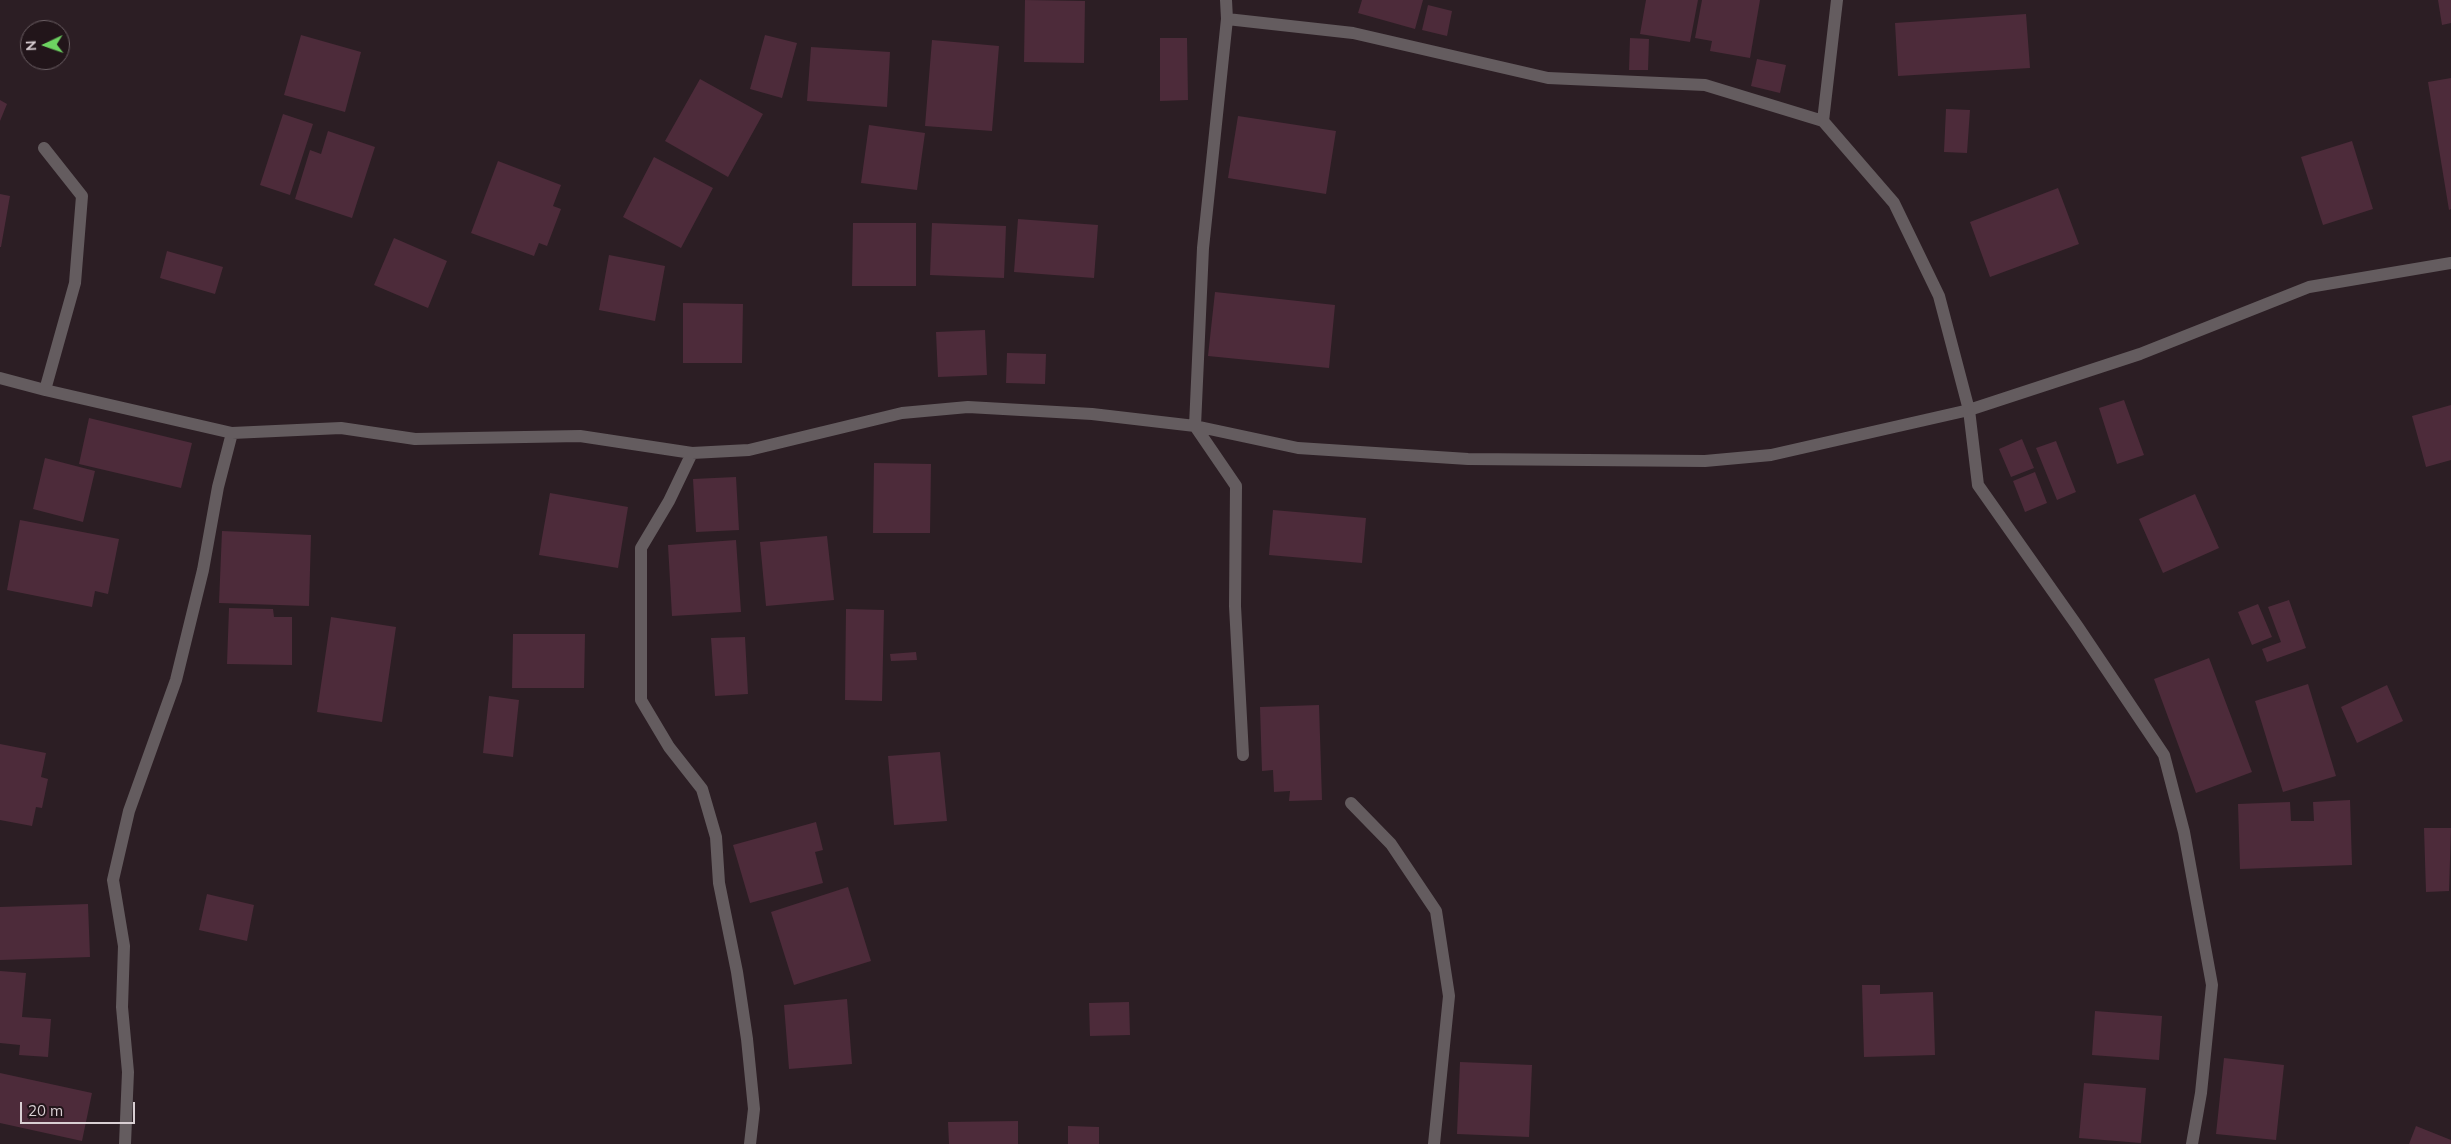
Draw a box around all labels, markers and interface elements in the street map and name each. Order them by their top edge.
north arrow [20,20,70,70]
text: N [22,40,40,51]
scale bar [22,1092,138,1124]
text: 20 m [28,1101,63,1120]

